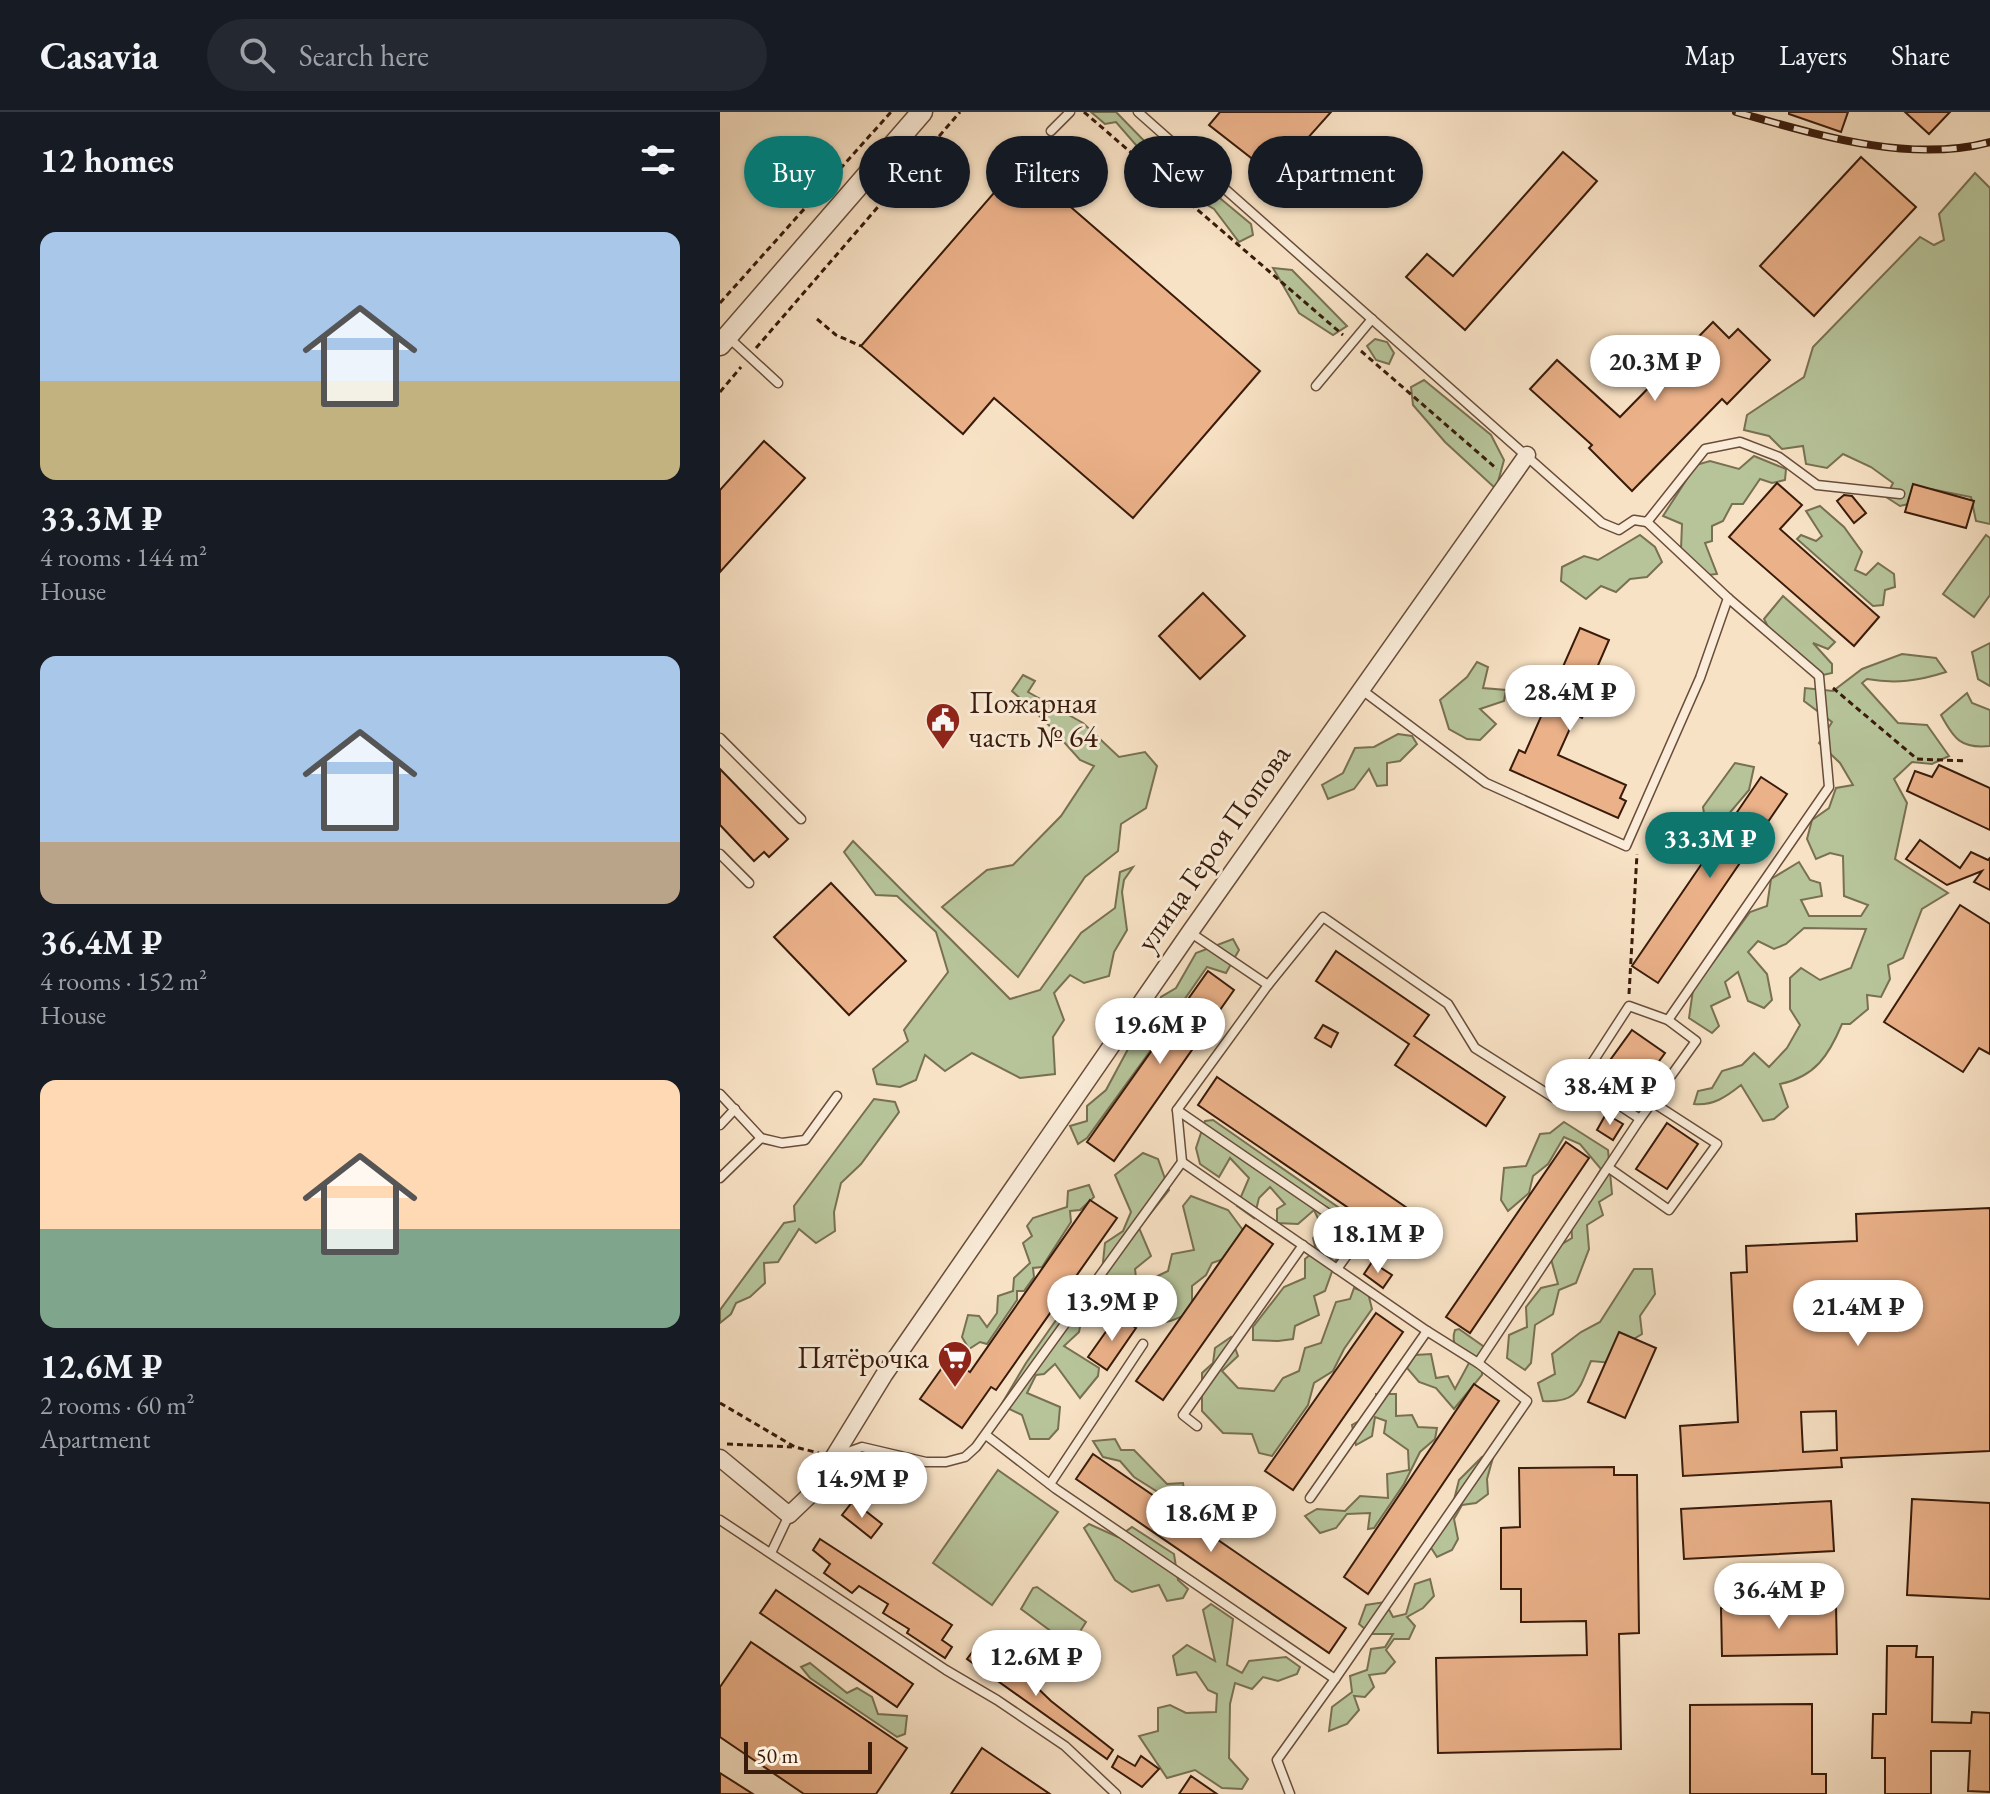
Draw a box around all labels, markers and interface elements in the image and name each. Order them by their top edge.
search box [207,19,767,91]
text: Casavia [40,31,159,80]
icon: search [235,33,279,77]
text: Search here [299,36,429,75]
text: Map [1685,37,1735,73]
text: Layers [1779,37,1847,73]
text: Share [1891,37,1950,73]
chip: Buy [744,136,843,208]
chip: Rent [859,136,970,208]
chip: Filters [986,136,1108,208]
chip: New [1124,136,1232,208]
chip: Apartment [1248,136,1423,208]
text: 12 homes [40,138,174,182]
icon: filters [636,138,680,182]
icon: home [288,284,432,428]
pin: 20.3M ₽ [1581,335,1729,403]
text: 20.3M ₽ [1608,344,1702,378]
text: 33.3M ₽ [40,496,163,540]
text: 4 rooms · 144 m² [40,540,207,574]
text: House [40,574,106,608]
pin: 28.4M ₽ [1496,665,1644,733]
text: 28.4M ₽ [1523,674,1617,708]
place label: Пожарная часть № 64 [969,683,1098,756]
public building icon: Пожарная часть № 64 [924,701,962,751]
icon: home [288,708,432,852]
street label: улица Героя Попова [1127,736,1299,959]
pin: 33.3M ₽ [1636,812,1784,880]
text: 33.3M ₽ [1663,821,1757,855]
text: 36.4M ₽ [40,920,163,964]
text: 4 rooms · 152 m² [40,964,207,998]
text: House [40,998,106,1032]
pin: 19.6M ₽ [1086,998,1234,1066]
text: 19.6M ₽ [1113,1007,1207,1041]
pin: 38.4M ₽ [1536,1059,1684,1127]
text: 38.4M ₽ [1563,1068,1657,1102]
icon: home [288,1132,432,1276]
pin: 18.1M ₽ [1304,1207,1452,1275]
text: 18.1M ₽ [1331,1216,1425,1250]
pin: 13.9M ₽ [1038,1275,1186,1343]
pin: 21.4M ₽ [1784,1280,1932,1348]
text: 13.9M ₽ [1065,1284,1159,1318]
text: 21.4M ₽ [1811,1289,1905,1323]
place label: Пятёрочка [797,1338,929,1377]
supermarket icon: Пятёрочка [936,1339,974,1389]
text: 12.6M ₽ [40,1344,163,1388]
text: 2 rooms · 60 m² [40,1388,195,1422]
text: Apartment [40,1422,150,1456]
pin: 14.9M ₽ [788,1452,936,1520]
text: 14.9M ₽ [815,1461,909,1495]
pin: 18.6M ₽ [1137,1486,1285,1554]
text: 18.6M ₽ [1164,1495,1258,1529]
pin: 36.4M ₽ [1705,1563,1853,1631]
text: 36.4M ₽ [1732,1572,1826,1606]
pin: 12.6M ₽ [962,1630,1110,1698]
text: 12.6M ₽ [989,1639,1083,1673]
scale bar [744,1738,872,1774]
text: 50 m [756,1741,799,1770]

